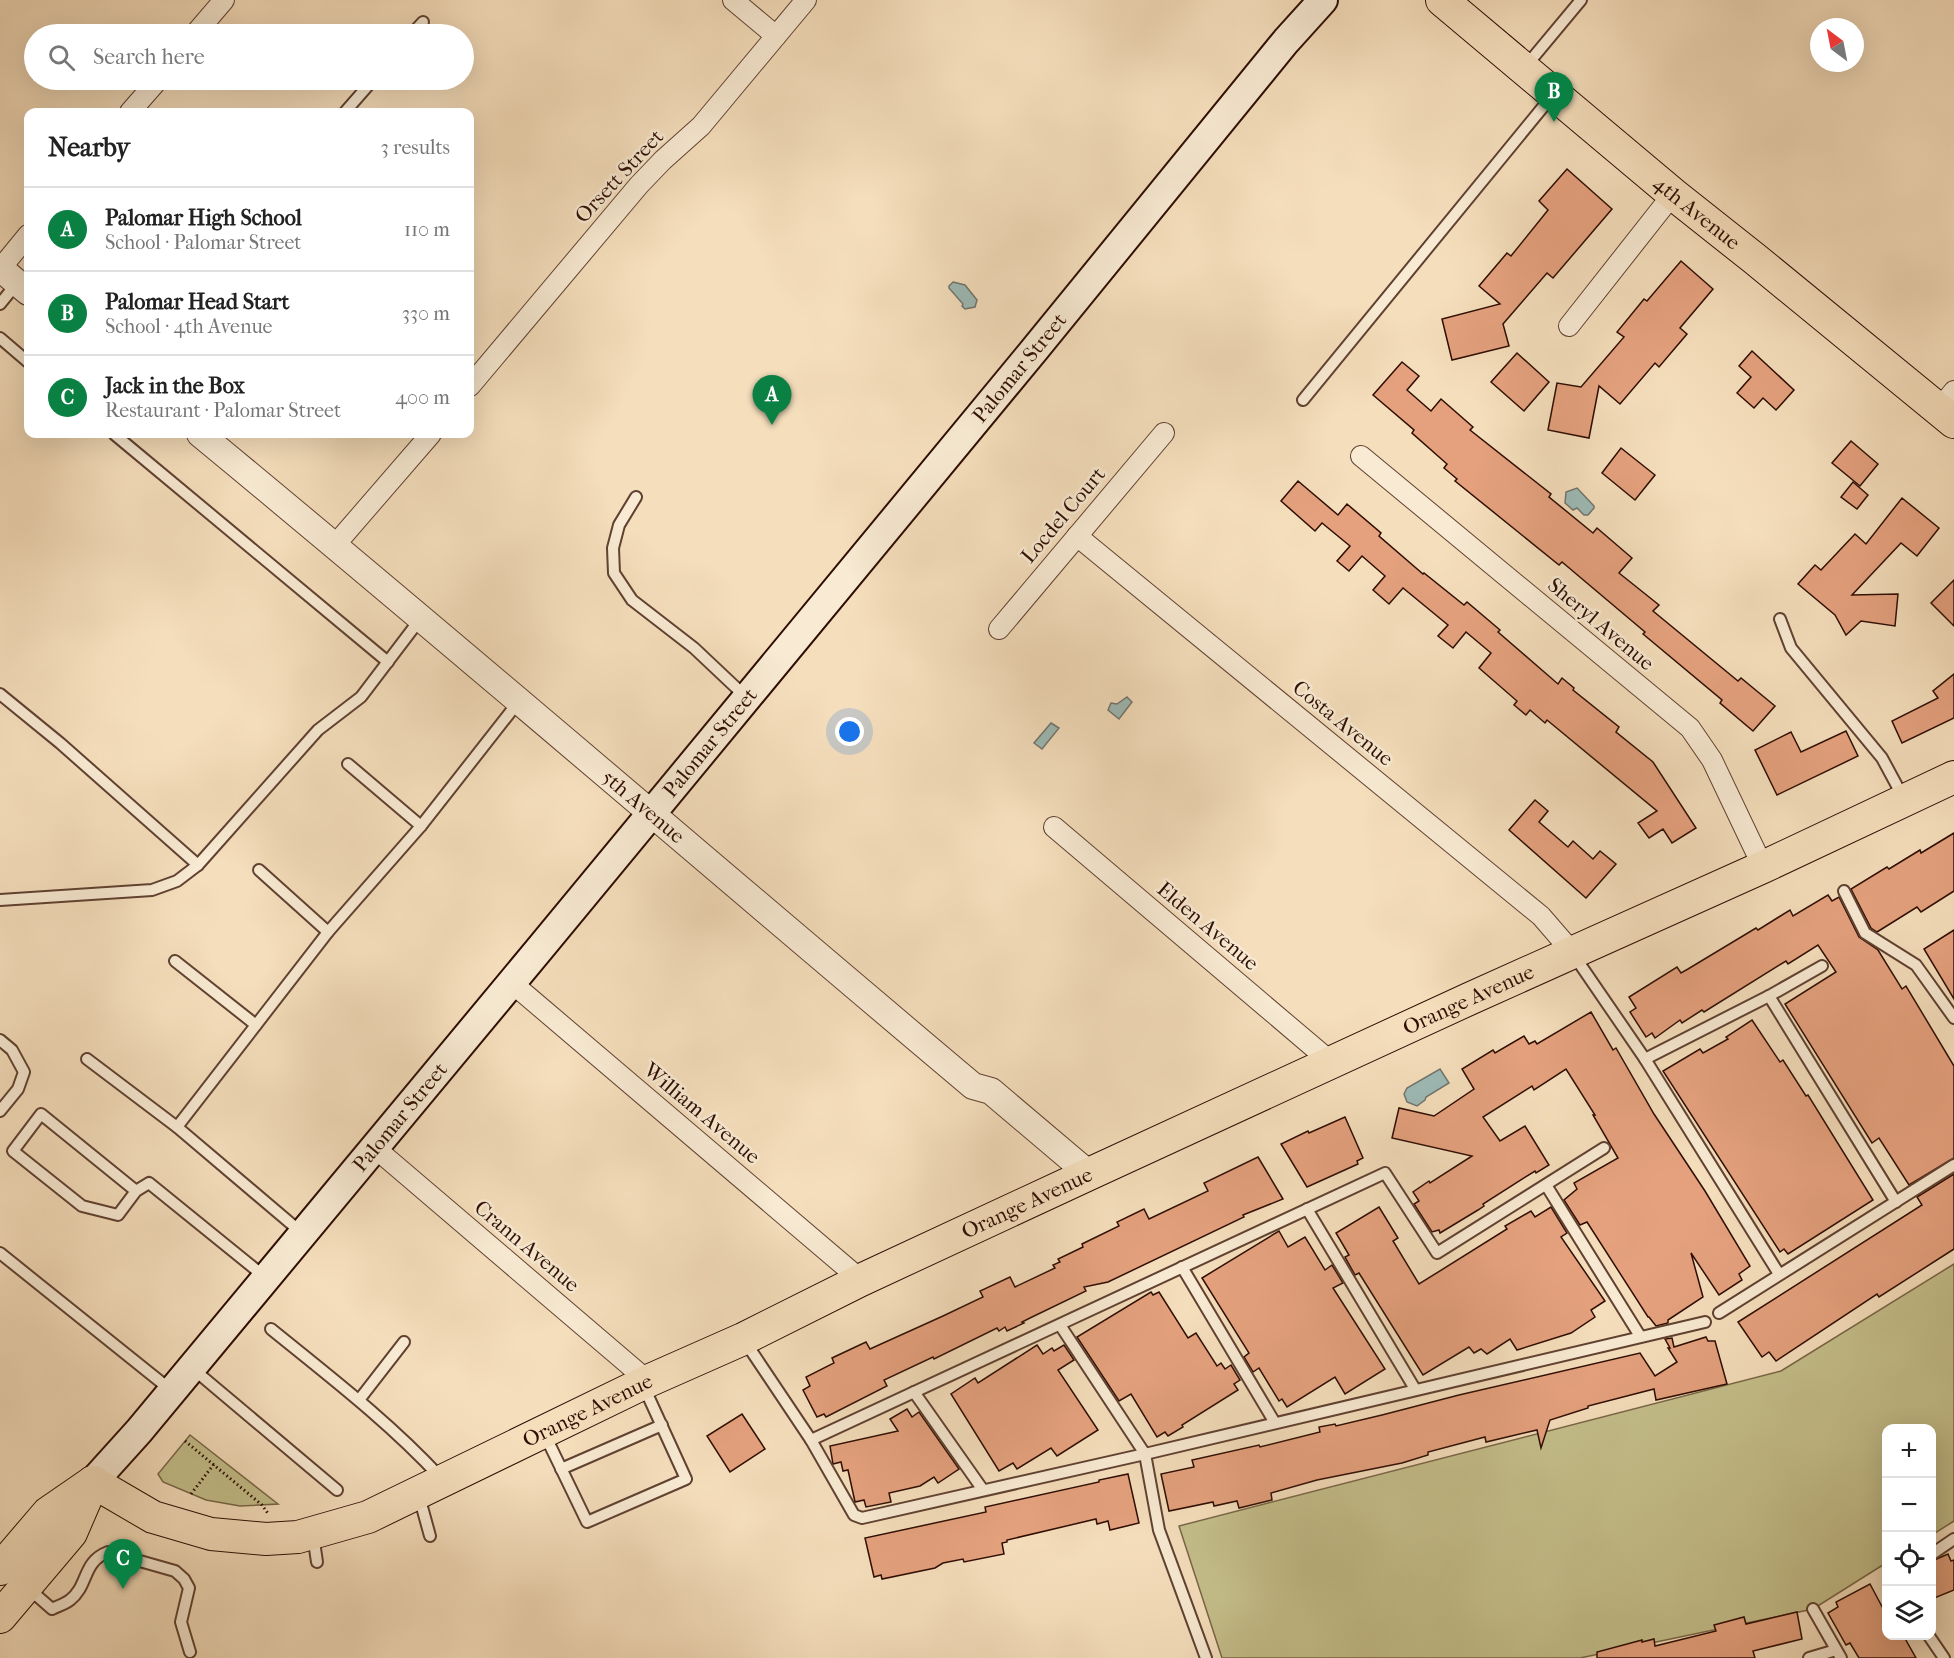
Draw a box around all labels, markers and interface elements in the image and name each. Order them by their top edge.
north arrow [1810,18,1864,72]
search box [24,24,474,90]
icon: search [45,41,78,74]
text: Search here [93,44,205,70]
pin: B [1534,72,1574,122]
street label: Orsett Street [570,124,669,228]
text: Nearby [48,132,130,163]
text: 3 results [381,136,450,159]
street label: 4th Avenue [1649,171,1745,255]
text: Palomar High School [105,205,302,231]
text: A [61,218,74,241]
text: 110 m [404,218,450,241]
text: School · Palomar Street [105,231,302,254]
text: Palomar Head Start [105,289,289,315]
text: B [61,302,74,325]
text: 330 m [402,302,450,325]
street label: Palomar Street [967,308,1072,427]
text: School · 4th Avenue [105,315,273,338]
text: Jack in the Box [105,373,245,399]
pin: A [752,376,792,425]
text: C [61,386,74,409]
text: 400 m [395,386,450,409]
text: Restaurant · Palomar Street [105,399,341,422]
street label: Locdel Court [1016,462,1110,568]
street label: Sheryl Avenue [1543,573,1659,675]
street label: Costa Avenue [1288,675,1398,771]
street label: Palomar Street [658,683,762,802]
your location [835,717,864,746]
street label: 5th Avenue [597,765,689,848]
street label: Elden Avenue [1152,877,1264,975]
street label: Orange Avenue [1399,959,1538,1040]
street label: Palomar Street [348,1057,452,1176]
street label: William Avenue [638,1057,765,1168]
street label: Orange Avenue [958,1162,1096,1244]
street label: Crann Avenue [470,1195,584,1297]
street label: Orange Avenue [519,1369,656,1452]
map controls [1882,1424,1936,1640]
button: + [1882,1424,1936,1478]
button: − [1882,1478,1936,1532]
button: locate [1882,1532,1936,1586]
pin: C [104,1540,142,1589]
button: layers [1882,1586,1936,1640]

